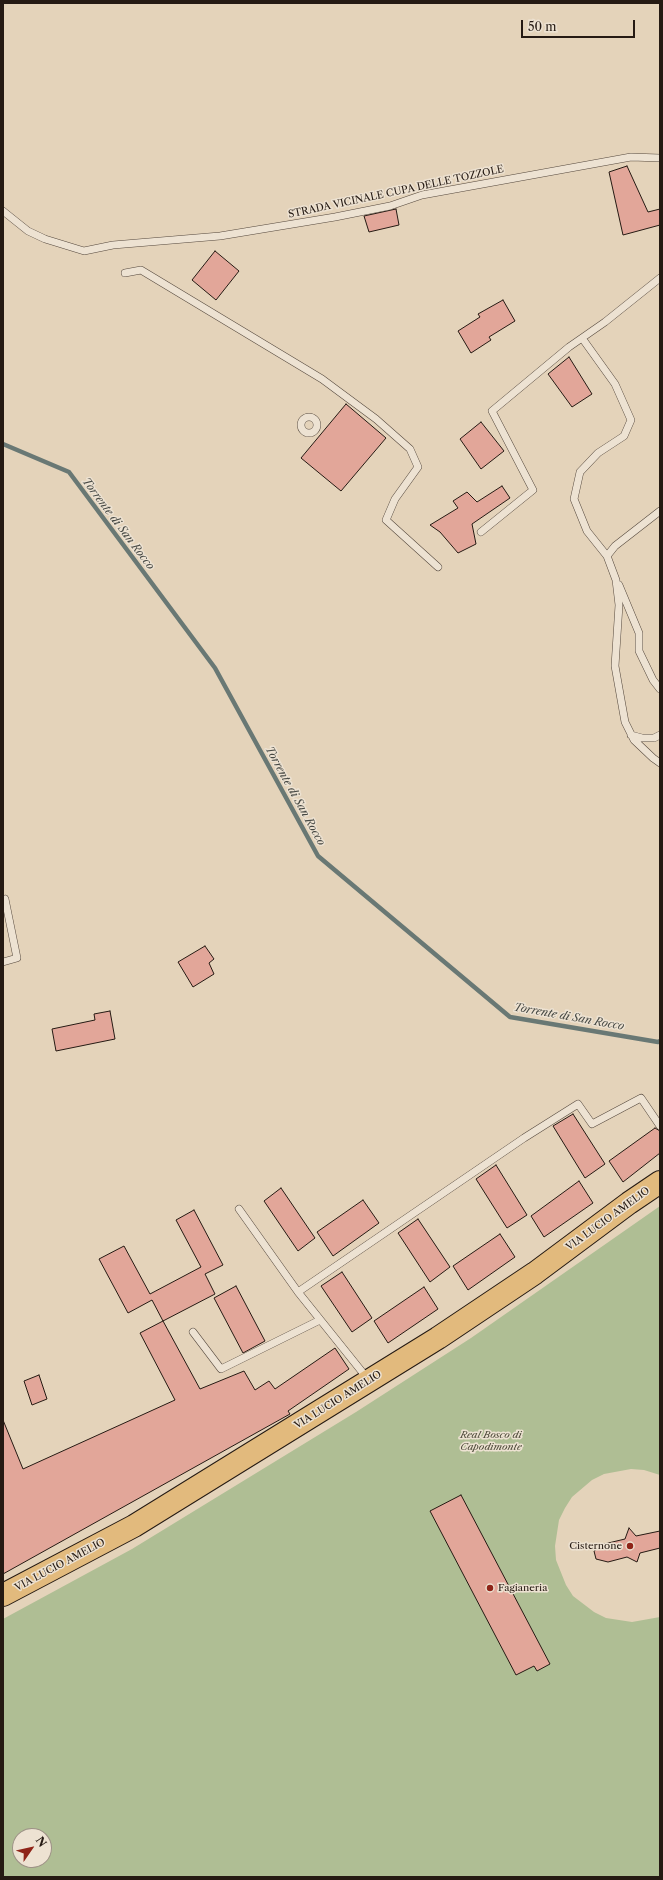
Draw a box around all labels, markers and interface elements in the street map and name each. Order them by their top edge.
scale bar [523,12,637,38]
text: 50 m [528,19,557,34]
street label: STRADA VICINALE CUPA DELLE TOZZOLE [287,163,505,221]
water label: Torrente di San Rocco [79,475,157,573]
water label: Torrente di San Rocco [262,744,328,848]
water label: Torrente di San Rocco [513,1001,625,1033]
street label: VIA LUCIO AMELIO [564,1185,652,1253]
street label: VIA LUCIO AMELIO [292,1368,384,1432]
park label: Real Bosco di Capodimonte [460,1429,522,1452]
street label: VIA LUCIO AMELIO [13,1536,107,1594]
place label: Cisternone [569,1540,622,1552]
marker: Cisternone [625,1541,635,1551]
place label: Fagianeria [498,1582,547,1594]
marker: Fagianeria [485,1583,495,1593]
north arrow [12,1828,52,1868]
text: N [33,1834,50,1850]

